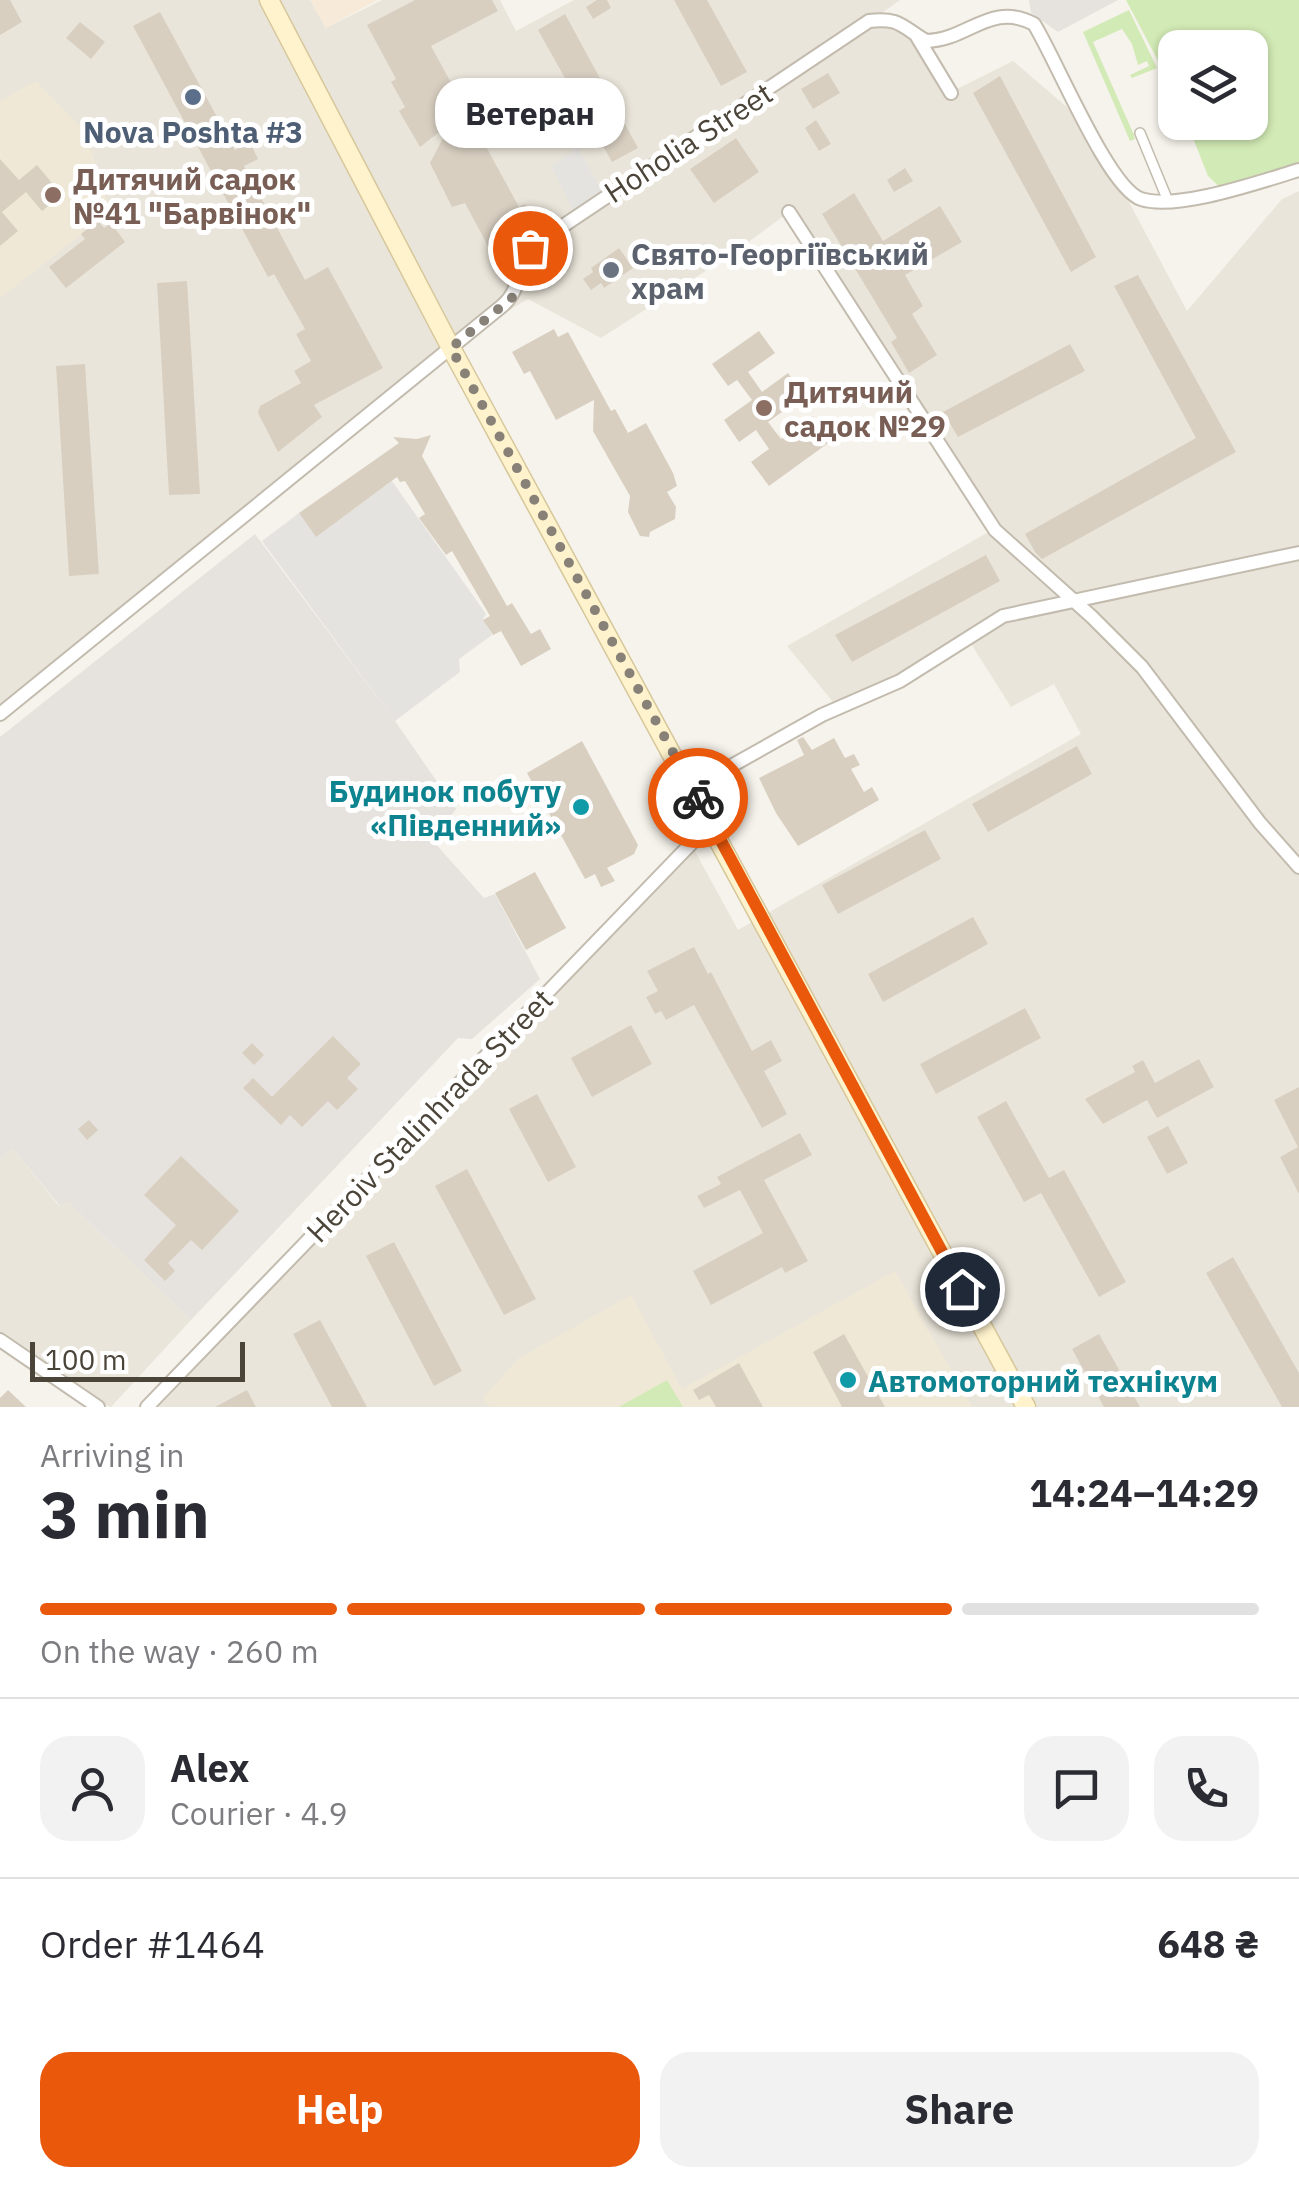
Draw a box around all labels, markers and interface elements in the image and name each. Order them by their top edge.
map controls [1158,30,1268,140]
button: layers [1158,30,1268,140]
street label: Hoholia Street [596,73,780,211]
callout: Ветеран [435,78,625,148]
marker: Nova Poshta #3 [182,86,204,108]
text: Ветеран [465,92,595,134]
place label: Nova Poshta #3 [83,112,303,151]
place label: Дитячий садок №41 "Барвінок" [73,159,311,232]
marker: Дитячий садок №41 "Барвінок" [42,184,64,206]
pin [488,206,573,291]
icon: bag [503,221,558,276]
place label: Свято-Георгіївський храм [631,234,929,307]
marker: Свято-Георгіївський храм [600,259,622,281]
place label: Дитячий садок №29 [784,372,946,445]
marker: Дитячий садок №29 [753,397,775,419]
courier [648,748,748,848]
place label: Будинок побуту «Південний» [329,771,561,844]
icon: bike [671,771,726,826]
marker: Будинок побуту «Південний» [570,796,592,818]
street label: Heroiv Stalinhrada Street [298,980,560,1250]
pin [920,1247,1005,1332]
icon: home [935,1262,990,1317]
scale bar [30,1337,245,1382]
text: 100 m [45,1341,126,1378]
place label: Автомоторний технікум [868,1361,1218,1400]
marker: Автомоторний технікум [837,1369,859,1391]
text: Arriving in [40,1434,185,1476]
text: 14:24–14:29 [1029,1468,1259,1517]
text: 3 min [40,1471,210,1556]
text: On the way · 260 m [40,1630,319,1672]
button: person [40,1736,145,1841]
button: chat [1024,1736,1129,1841]
button: phone [1154,1736,1259,1841]
text: Alex [170,1743,250,1792]
text: Courier · 4.9 [170,1792,348,1834]
text: Order #1464 [40,1919,265,1968]
text: 648 ₴ [1157,1919,1259,1968]
button: Help [40,2052,640,2167]
button: Share [660,2052,1259,2167]

